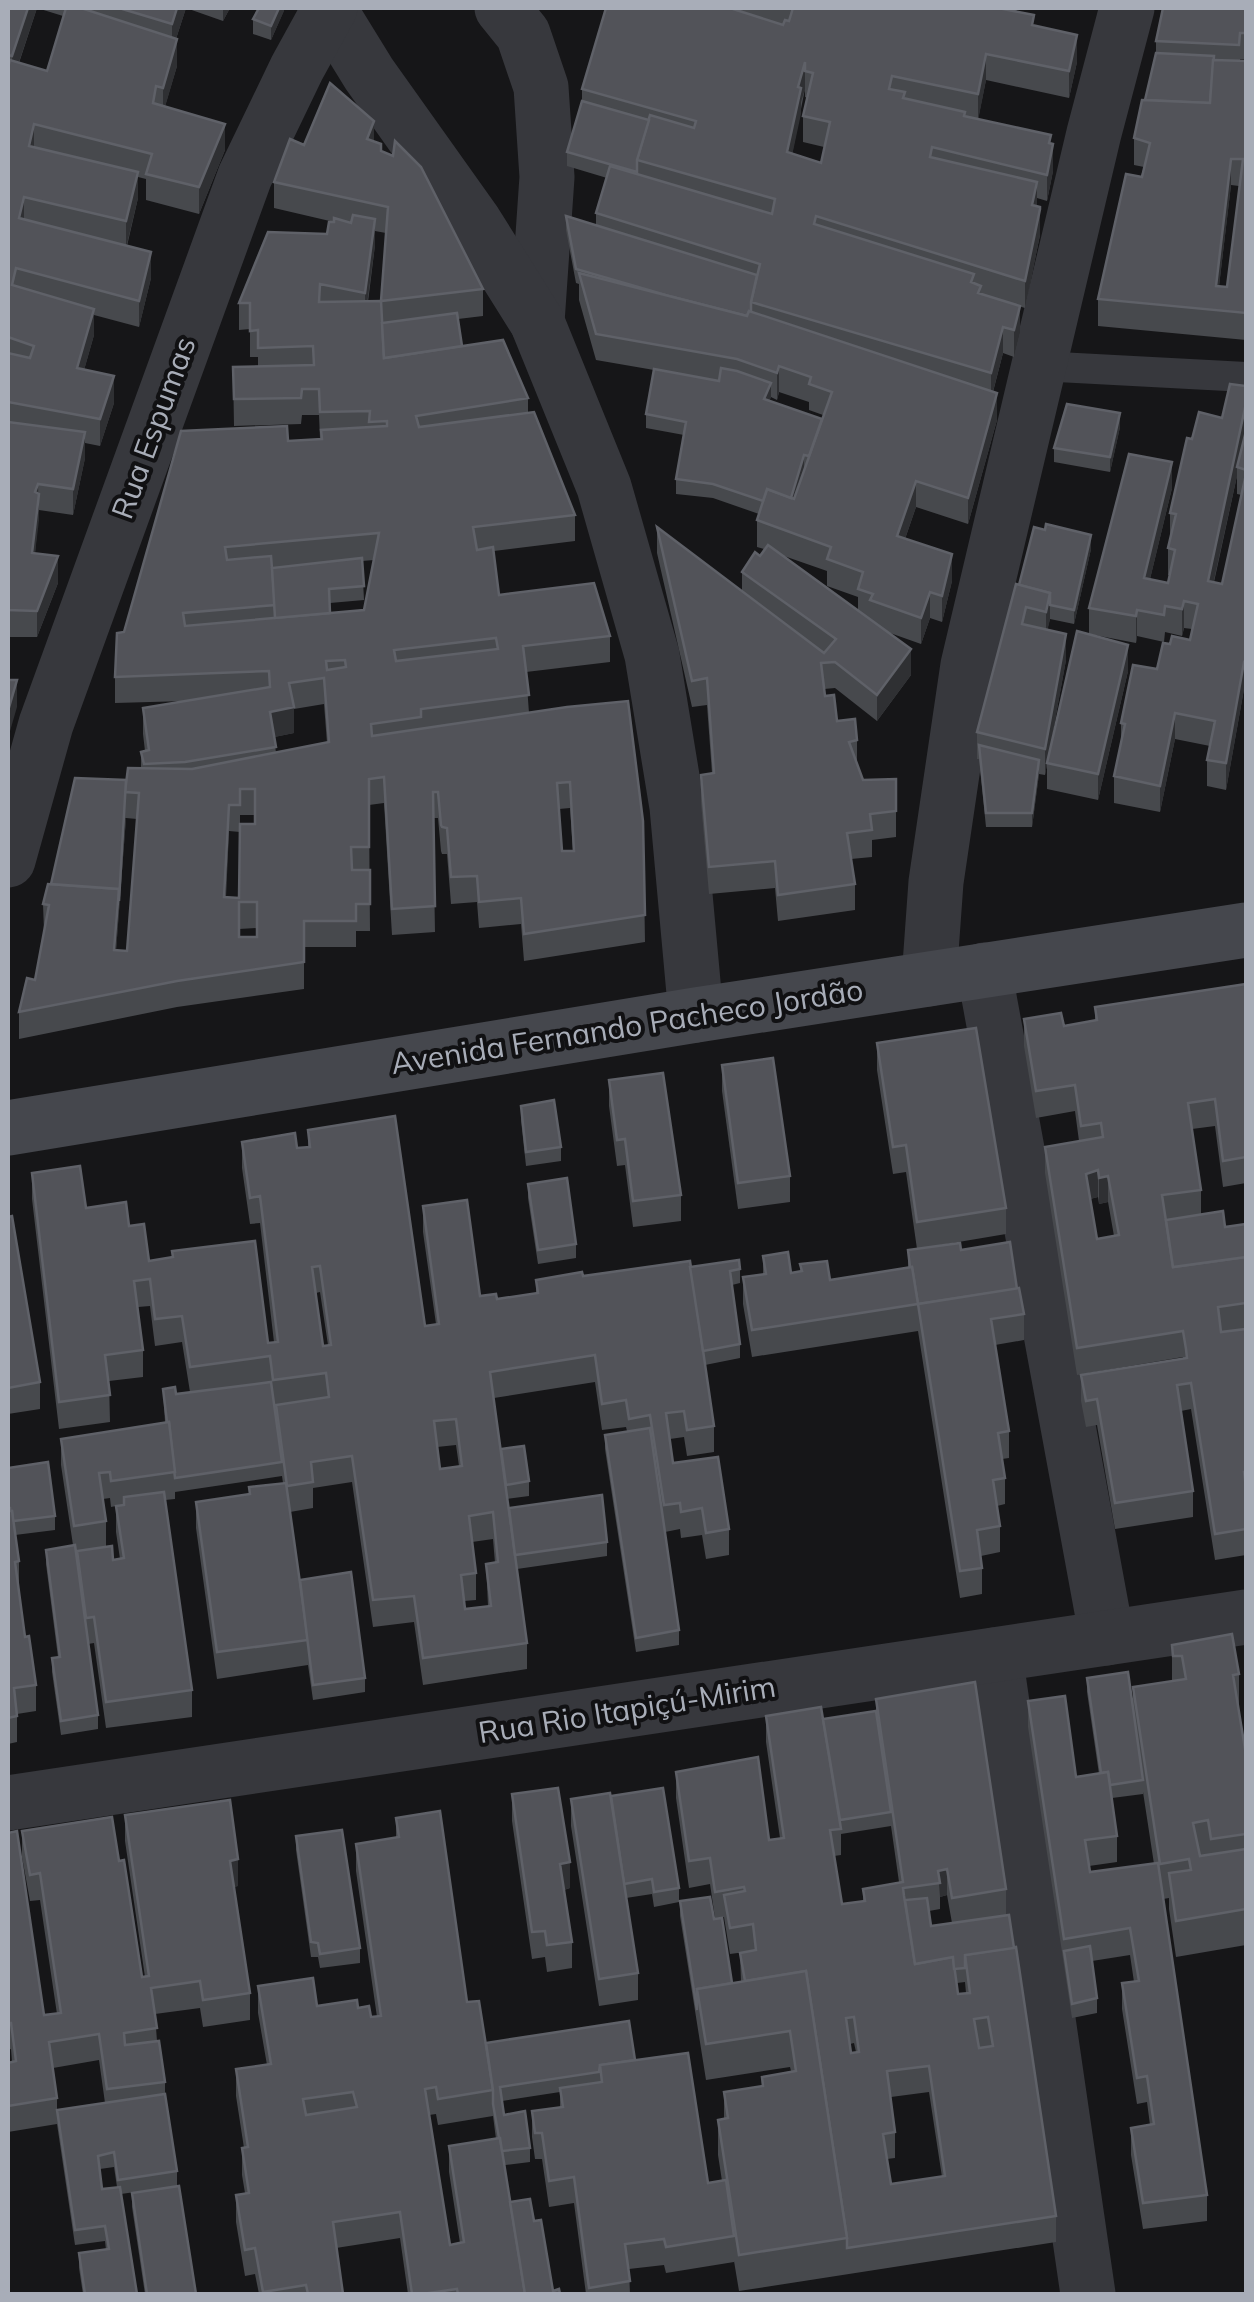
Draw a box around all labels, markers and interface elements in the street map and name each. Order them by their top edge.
street label: Rua Espumas [103,332,204,524]
street label: Avenida Fernando Pacheco Jordão [388,970,866,1082]
street label: Rua Rio Itapiçú-Mirim [476,1667,778,1751]

